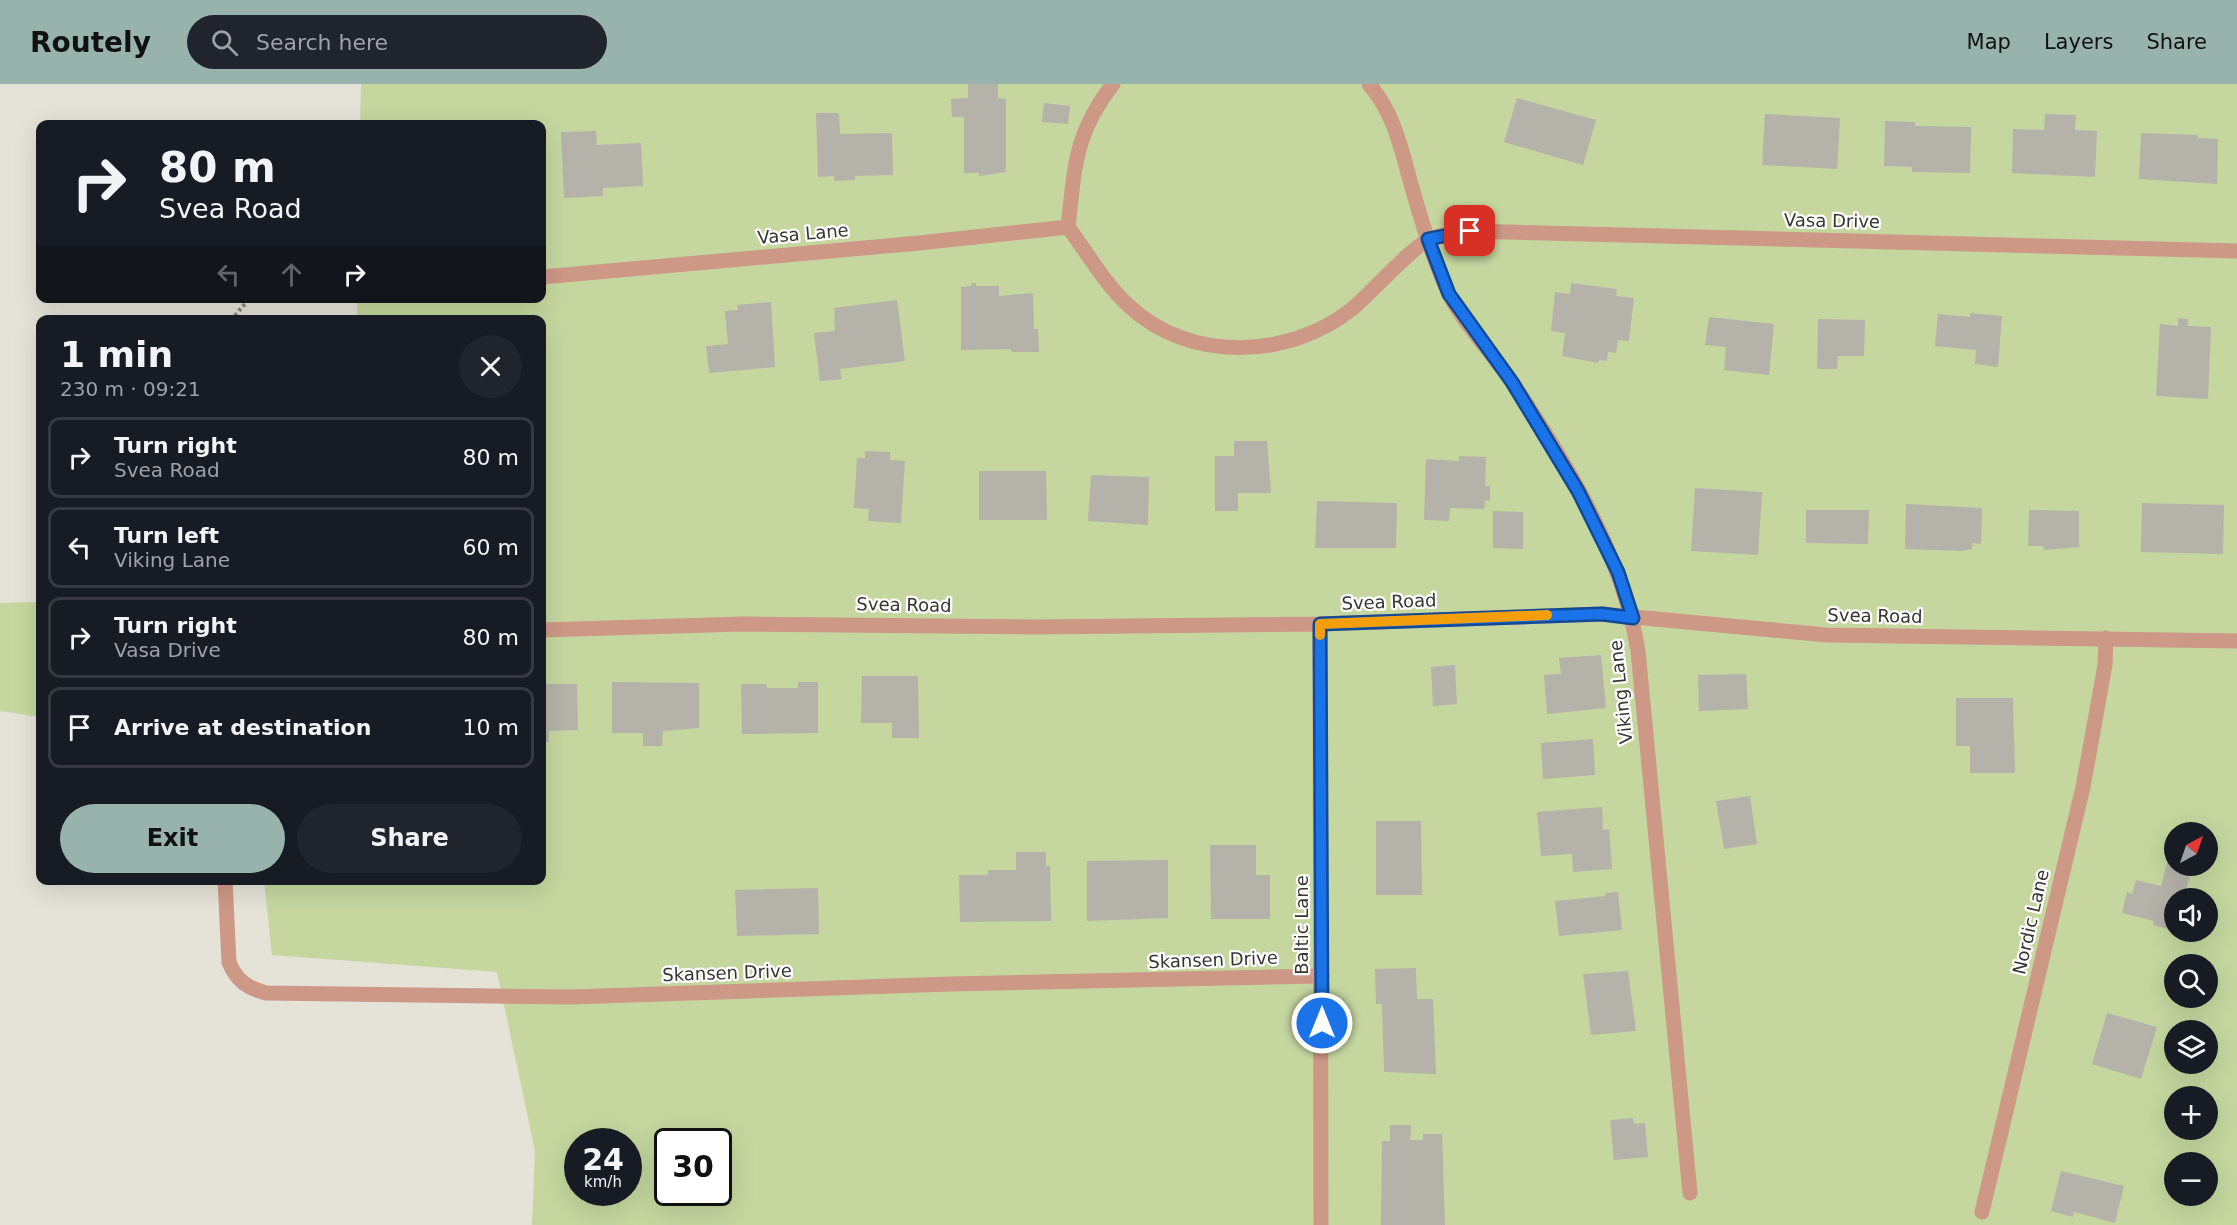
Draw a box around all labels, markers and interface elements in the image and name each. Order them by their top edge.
search box [187,15,607,69]
text: Routely [30,26,151,59]
icon: search [208,26,241,59]
text: Search here [256,30,388,55]
text: Map [1967,30,2011,54]
text: Layers [2044,30,2113,54]
text: Share [2146,30,2207,54]
text: 80 m [159,143,276,192]
icon: right [60,144,138,222]
text: Svea Road [159,193,302,224]
pin [1444,205,1495,256]
street label: Vasa Drive [1784,209,1880,232]
icon: arrive [1453,214,1486,247]
street label: Vasa Lane [756,219,850,248]
icon: left [212,258,245,291]
icon: ahead [275,258,308,291]
icon: right [338,258,371,291]
text: 1 min [60,334,173,375]
button: close [459,335,522,398]
text: 230 m · 09:21 [60,377,201,401]
text: Turn right [114,433,237,458]
icon: right [63,441,96,474]
text: 80 m [463,445,519,470]
text: Svea Road [114,458,220,482]
text: Turn left [114,523,219,548]
icon: left [63,531,96,564]
text: 60 m [463,535,519,560]
text: Viking Lane [114,548,230,572]
street label: Svea Road [1341,589,1437,614]
street label: Svea Road [856,593,952,616]
street label: Svea Road [1827,604,1923,627]
text: Turn right [114,613,237,638]
icon: right [63,621,96,654]
text: 80 m [463,625,519,650]
text: Vasa Drive [114,638,221,662]
street label: Viking Lane [1605,639,1636,745]
icon: arrive [63,711,96,744]
text: Arrive at destination [114,715,371,740]
text: 10 m [463,715,519,740]
button: Exit [60,804,285,873]
button: Share [297,804,522,873]
north arrow [2164,822,2218,876]
map controls [2164,822,2218,1206]
street label: Nordic Lane [2008,867,2053,976]
street label: Baltic Lane [1291,875,1312,975]
button: sound [2164,888,2218,942]
street label: Skansen Drive [1148,947,1278,972]
button: search [2164,954,2218,1008]
street label: Skansen Drive [662,960,792,985]
position arrow [1290,991,1354,1055]
button: layers [2164,1020,2218,1074]
button: + [2164,1086,2218,1140]
speed limit sign: 30 [654,1128,732,1206]
text: 24 [582,1142,624,1177]
button: − [2164,1152,2218,1206]
text: km/h [584,1173,622,1191]

